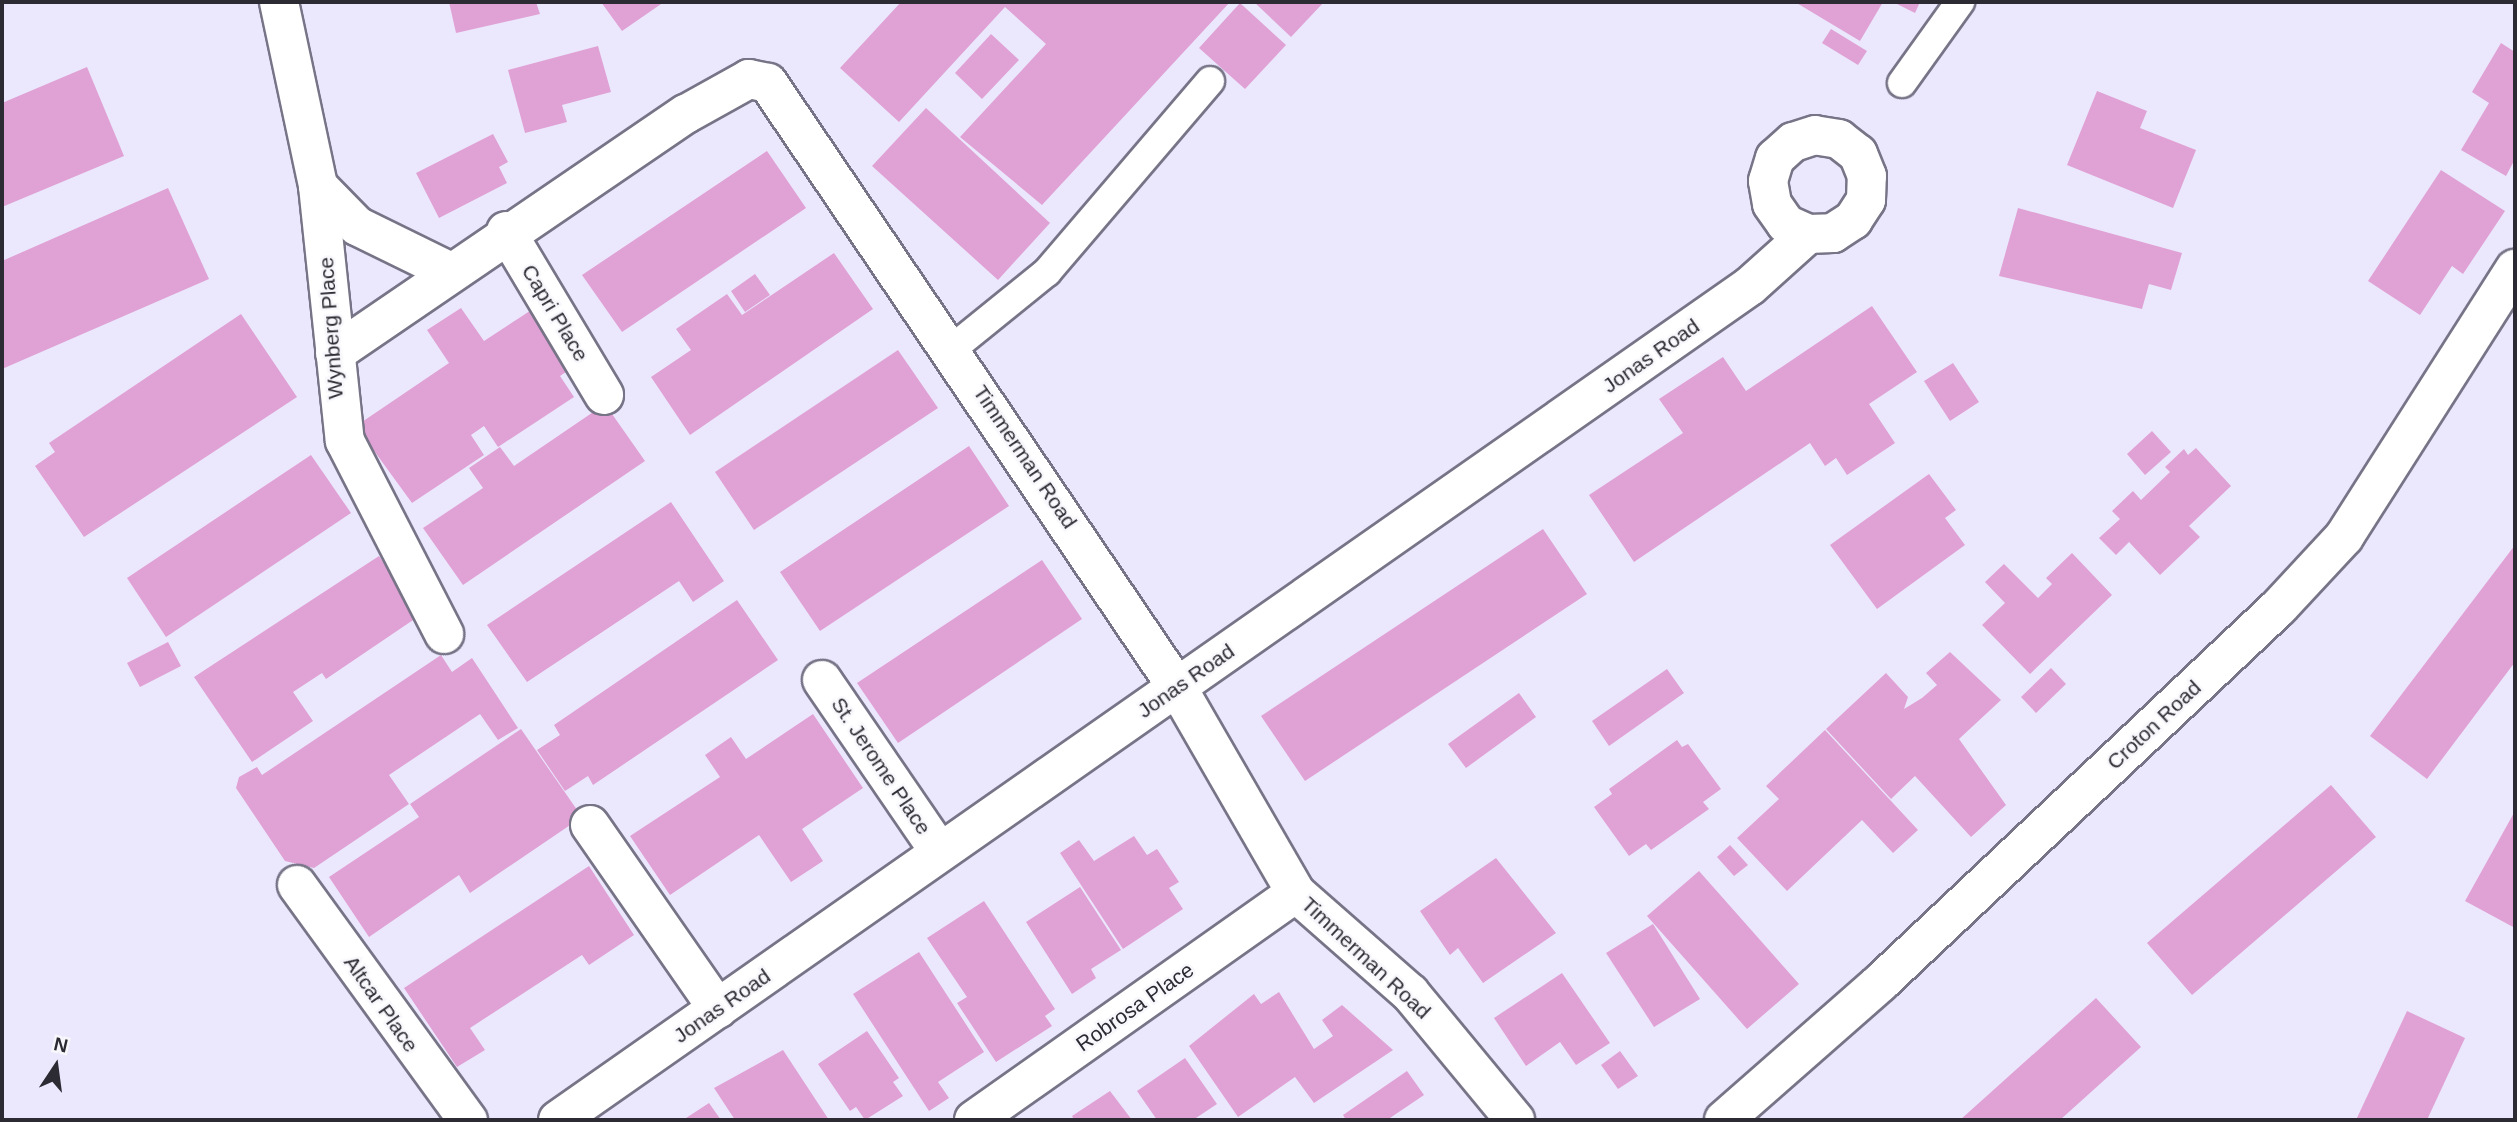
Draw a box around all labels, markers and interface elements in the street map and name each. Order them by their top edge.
street label: Wynberg Place [313,256,349,400]
street label: Capri Place [516,260,594,366]
street label: Jonas Road [1598,314,1704,398]
street label: Timmerman Road [968,381,1082,533]
street label: Jonas Road [1133,639,1239,723]
street label: Croton Road [2102,675,2206,775]
street label: St. Jerome Place [826,693,936,839]
street label: Timmerman Road [1296,892,1436,1024]
street label: Altcar Place [339,951,423,1057]
street label: Robrosa Place [1071,957,1199,1057]
street label: Jonas Road [669,964,775,1048]
north arrow [21,1031,91,1101]
text: N [52,1033,70,1057]

